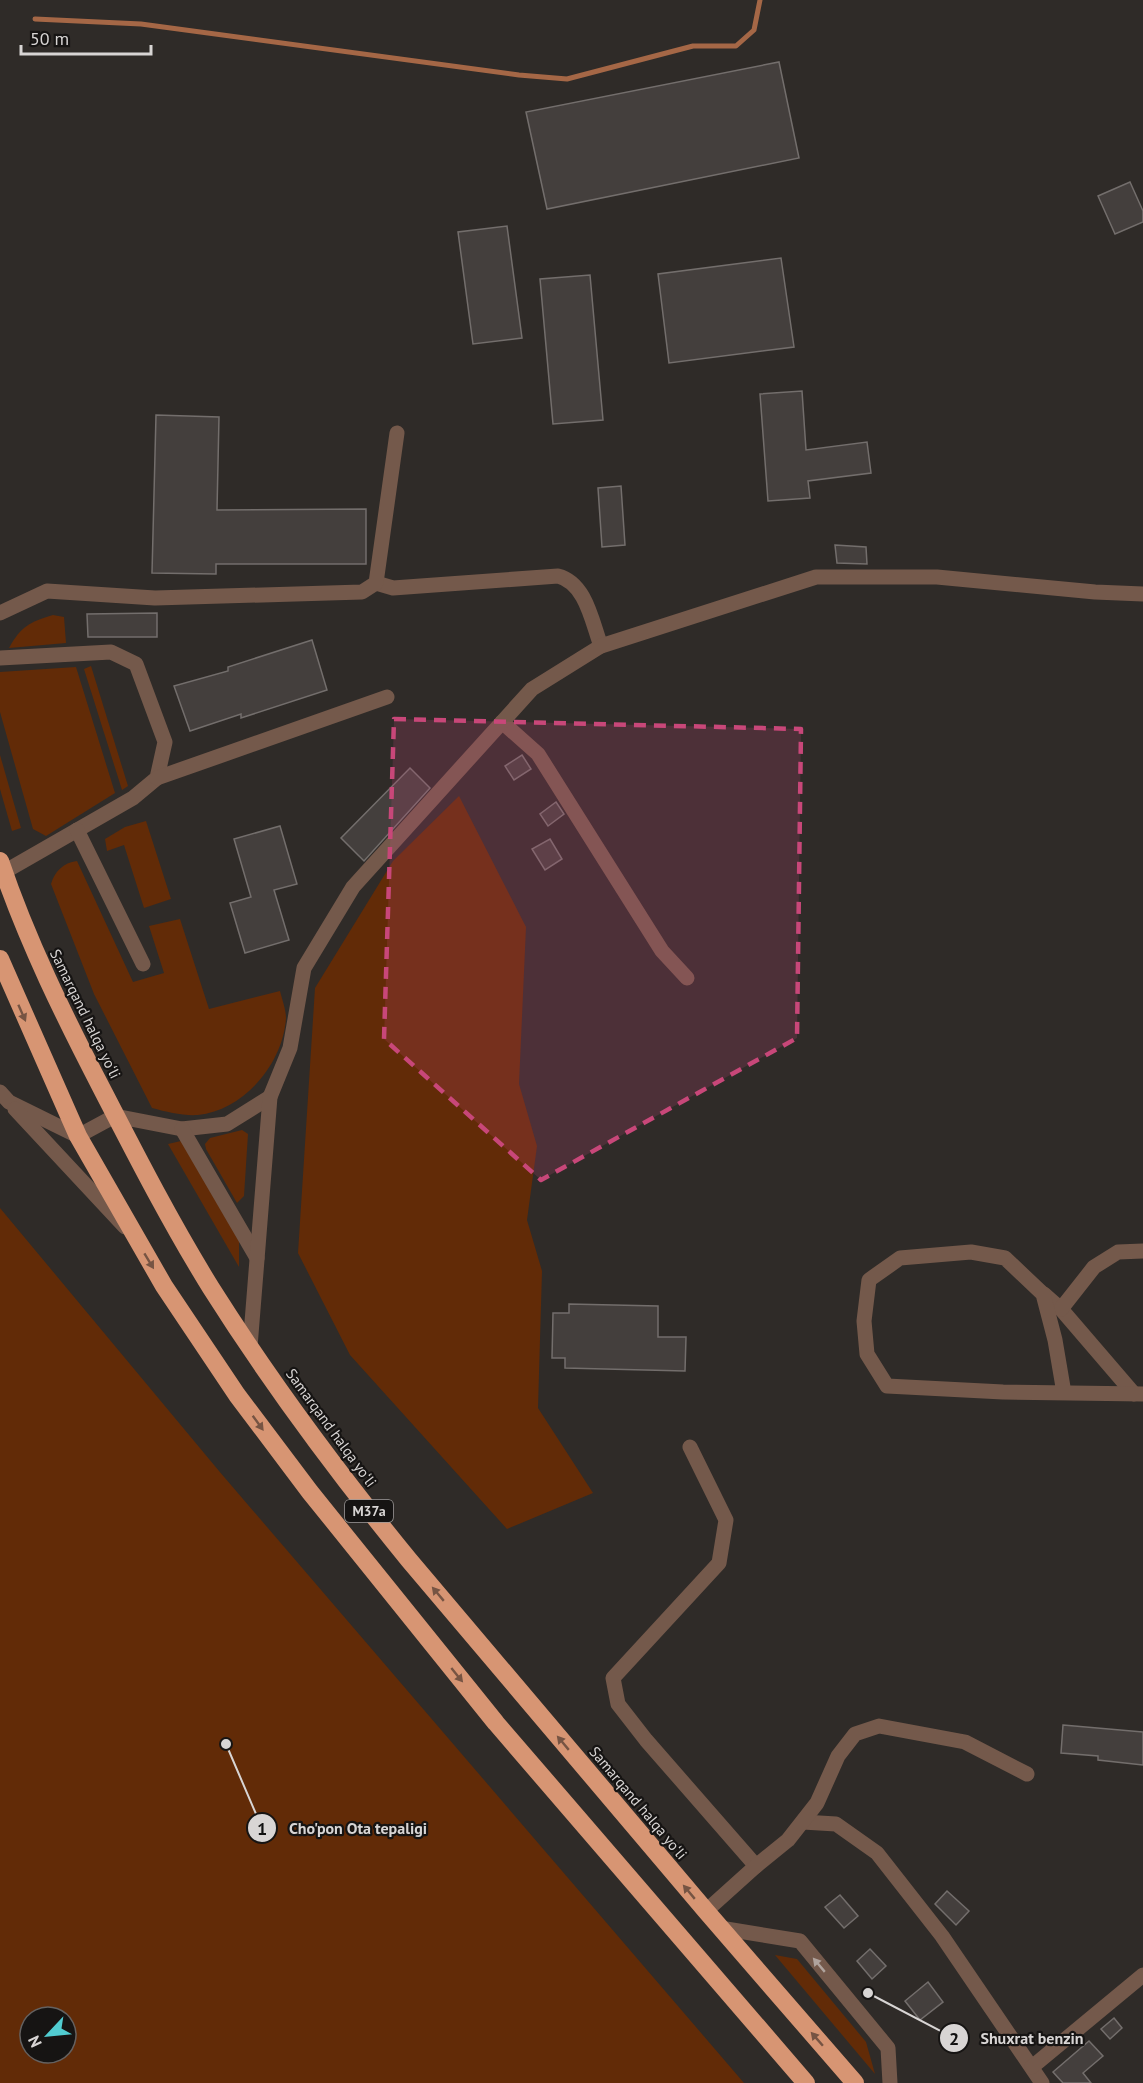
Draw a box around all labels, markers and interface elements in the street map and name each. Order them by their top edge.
scale bar [21,18,152,56]
text: 50 m [30,27,69,50]
street label: Samarqand halqa yoʻli [46,946,125,1082]
one-way arrow [18,1005,27,1022]
one-way arrow [144,1253,155,1270]
street label: Samarqand halqa yoʻli [282,1365,381,1491]
one-way arrow [252,1415,264,1431]
road number: M37a [345,1500,393,1522]
one-way arrow [432,1586,444,1601]
one-way arrow [451,1667,464,1683]
one-way arrow [558,1735,570,1750]
street label: Samarqand halqa yoʻli [586,1742,691,1863]
callout: Cho'pon Ota tepaligi [247,1811,439,1845]
text: 1 [257,1817,267,1840]
text: Cho'pon Ota tepaligi [289,1818,427,1838]
one-way arrow [683,1884,696,1899]
one-way arrow [813,1957,826,1973]
north arrow [18,2005,78,2065]
callout: Shuxrat benzin [939,2021,1096,2055]
text: 2 [949,2027,959,2050]
text: Shuxrat benzin [980,2028,1084,2048]
text: N [23,2032,46,2051]
one-way arrow [811,2032,824,2047]

